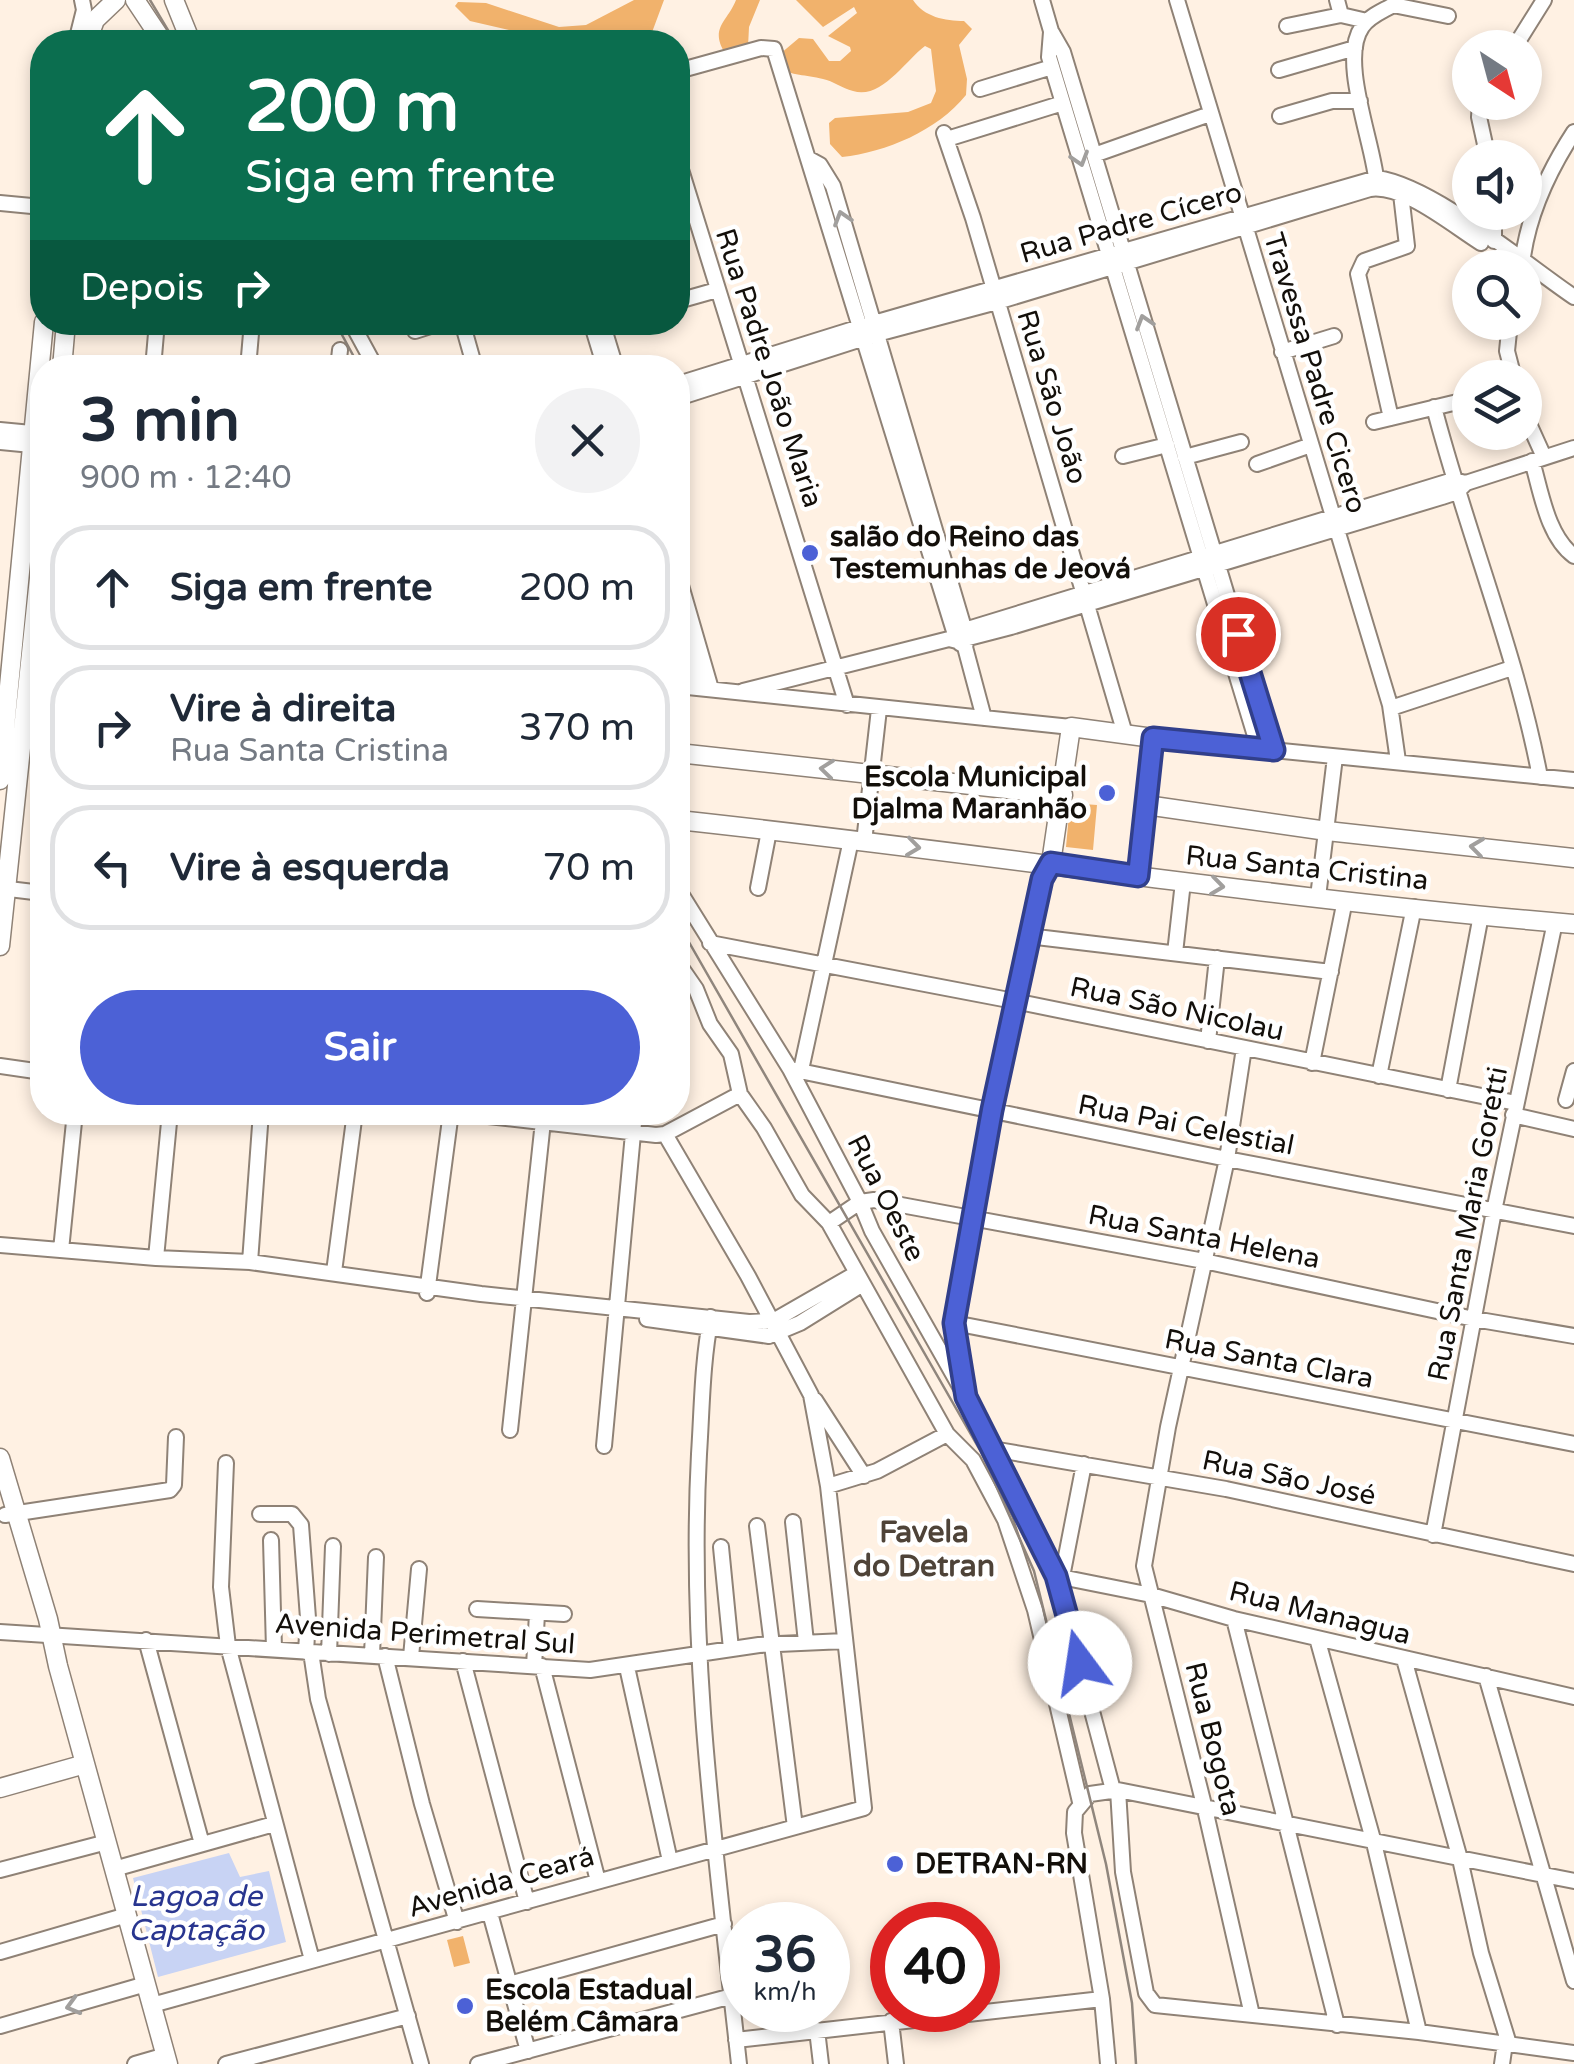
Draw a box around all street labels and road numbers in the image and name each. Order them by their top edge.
street label: Rua Padre Cícero [1016,175,1246,271]
street label: Rua Padre João Maria [708,224,830,512]
street label: Travessa Padre Cicero [1256,229,1374,517]
street label: Rua São João [1009,306,1095,488]
street label: Rua Santa Cristina [1184,838,1430,898]
street label: Rua São Nicolau [1067,970,1287,1048]
street label: Rua Santa Maria Goretti [1421,1064,1515,1384]
street label: Rua Pai Celestial [1075,1087,1297,1163]
street label: Rua Oeste [840,1129,932,1267]
street label: Rua Santa Helena [1085,1198,1323,1276]
street label: Rua Santa Clara [1162,1322,1376,1396]
street label: Rua São José [1199,1443,1379,1513]
street label: Rua Managua [1226,1574,1414,1652]
street label: Avenida Perimetral Sul [274,1607,576,1661]
street label: Rua Bogota [1177,1659,1249,1819]
street label: Avenida Ceará [404,1839,598,1925]

